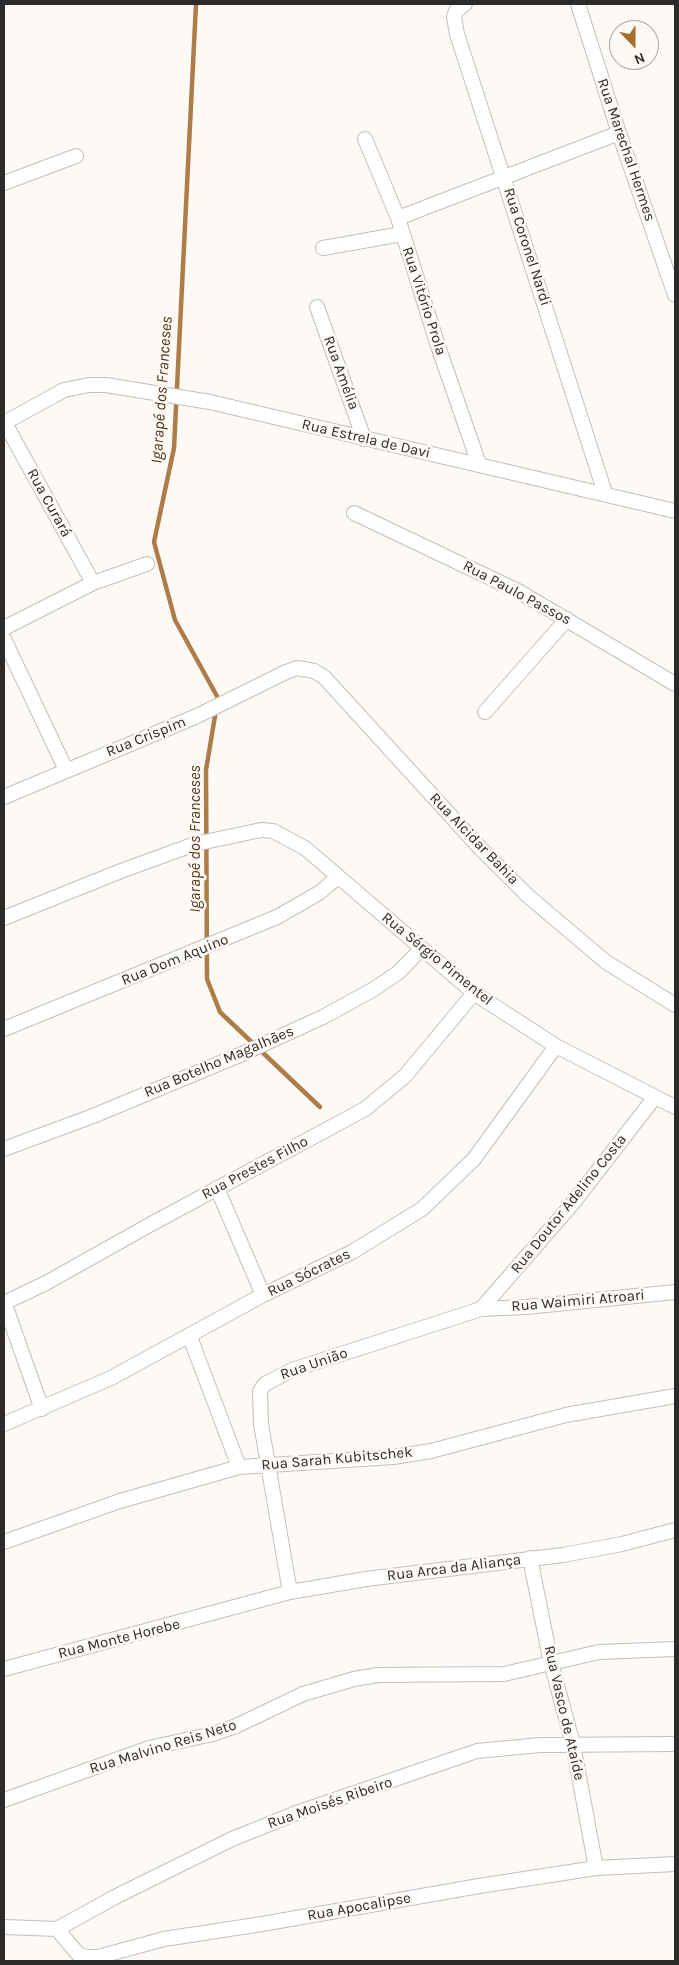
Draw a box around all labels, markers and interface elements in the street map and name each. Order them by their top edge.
north arrow [609,20,659,70]
text: N [632,49,647,68]
street label: Rua Marechal Hermes [593,76,659,224]
street label: Rua Coronel Nardi [499,186,555,308]
street label: Rua Vitório Prola [398,245,450,357]
water label: Igarapé dos Franceses [147,316,177,464]
street label: Rua Amélia [319,334,363,412]
street label: Rua Estrela de Davi [300,415,432,463]
street label: Rua Curará [23,466,75,540]
street label: Rua Paulo Passos [460,557,574,629]
street label: Rua Crispim [104,713,188,761]
water label: Igarapé dos Franceses [185,765,205,913]
street label: Rua Alcidar Bahia [426,789,522,889]
street label: Rua Sérgio Pimentel [378,909,496,1009]
street label: Rua Dom Aquino [119,930,231,990]
street label: Rua Botelho Magalhães [141,1022,297,1102]
street label: Rua Doutor Adelino Costa [507,1131,631,1277]
street label: Rua Prestes Filho [199,1132,311,1204]
street label: Rua Sócrates [265,1245,353,1301]
street label: Rua Waimiri Atroari [511,1286,645,1316]
street label: Rua União [278,1344,350,1384]
street label: Rua Sarah Kubitschek [261,1443,413,1475]
street label: Rua Arca da Aliança [386,1551,522,1585]
street label: Rua Monte Horebe [56,1615,182,1663]
street label: Rua Vasco de Ataíde [540,1644,588,1782]
street label: Rua Malvino Reis Neto [87,1716,239,1778]
street label: Rua Moisés Ribeiro [265,1773,395,1833]
street label: Rua Apocalipse [306,1889,412,1925]

